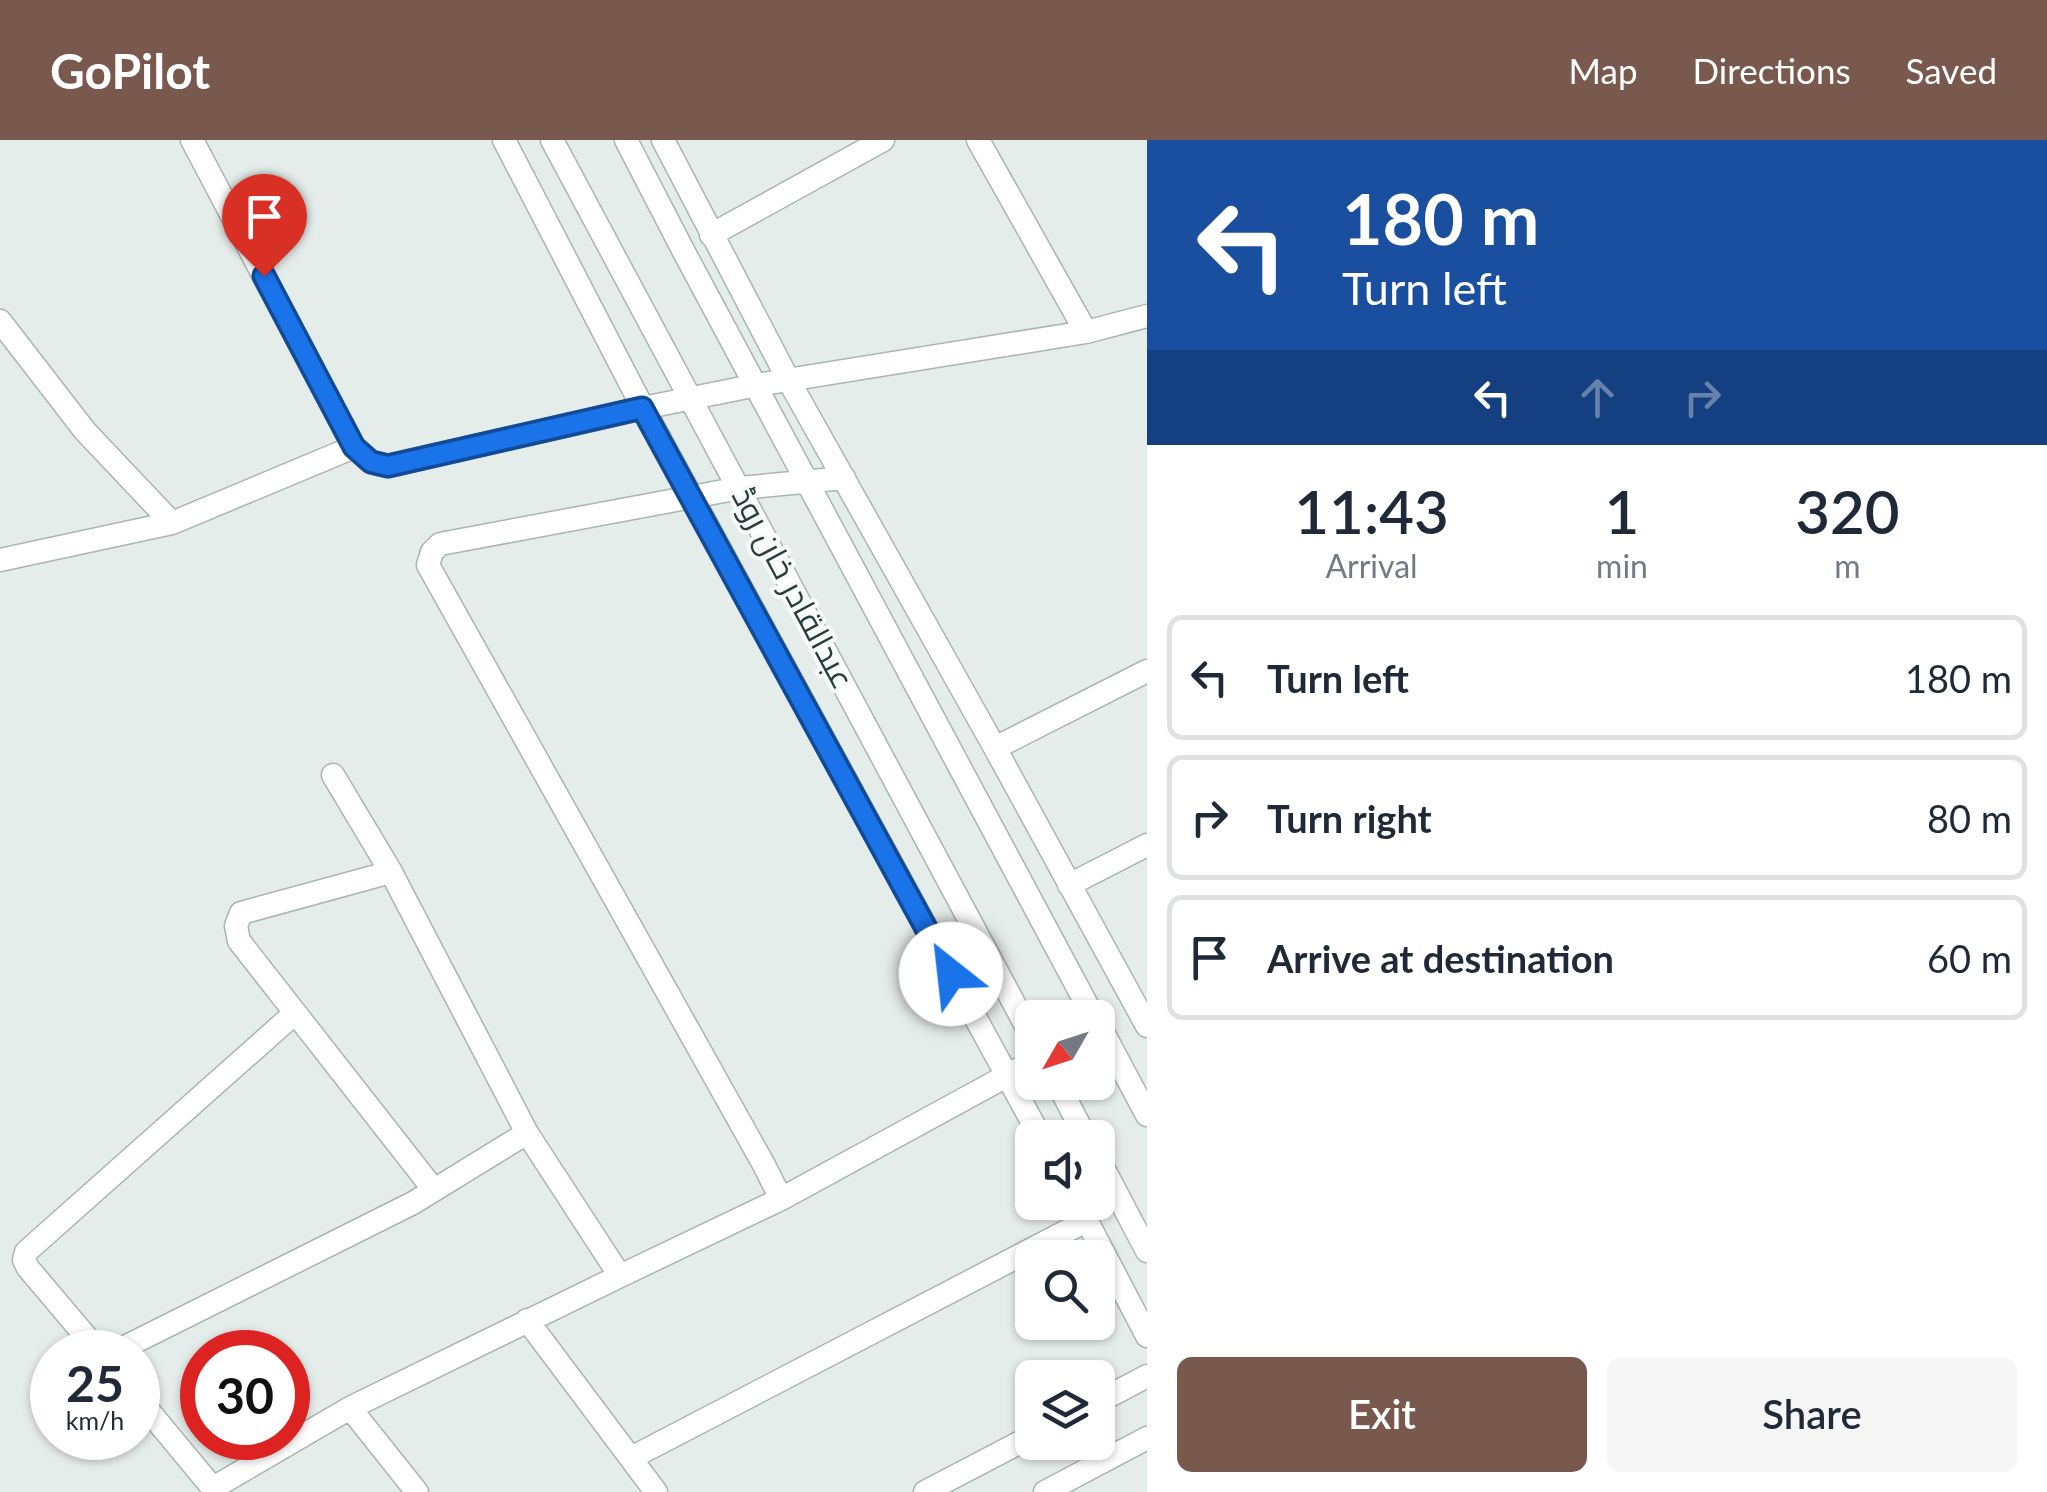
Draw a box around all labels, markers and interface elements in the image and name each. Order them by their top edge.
text: GoPilot [50,42,210,99]
text: Map [1569,49,1638,91]
text: Directions [1693,49,1851,91]
text: Saved [1906,49,1997,91]
pin [222,174,307,277]
text: 180 m [1342,176,1539,260]
icon: left [1177,180,1307,310]
icon: arrive [237,189,292,244]
text: Turn left [1342,261,1507,315]
icon: left [1465,370,1520,425]
icon: ahead [1570,370,1625,425]
icon: right [1675,370,1730,425]
text: 11:43 [1294,475,1449,547]
text: 1 [1605,475,1639,547]
text: 320 [1795,475,1900,547]
street label: عبدالقادر خان روڈ [724,480,864,695]
text: Arrival [1325,546,1418,585]
text: min [1596,546,1648,585]
text: m [1834,546,1861,585]
icon: left [1182,650,1237,705]
text: Turn left [1267,655,1409,701]
text: 180 m [1905,655,2012,701]
icon: right [1182,790,1237,845]
text: Turn right [1267,795,1432,841]
text: 80 m [1927,795,2012,841]
position arrow [899,922,1003,1026]
icon: arrive [1182,930,1237,985]
text: Arrive at destination [1267,935,1614,981]
text: 60 m [1927,935,2012,981]
north arrow [1015,1000,1115,1100]
map controls [1015,1000,1115,1460]
button: sound [1015,1120,1115,1220]
button: search [1015,1240,1115,1340]
speed limit sign: 30 [180,1330,310,1460]
text: 25 [66,1353,124,1413]
button: Exit [1177,1357,1587,1472]
button: Share [1607,1357,2017,1472]
button: layers [1015,1360,1115,1460]
text: km/h [66,1405,124,1435]

